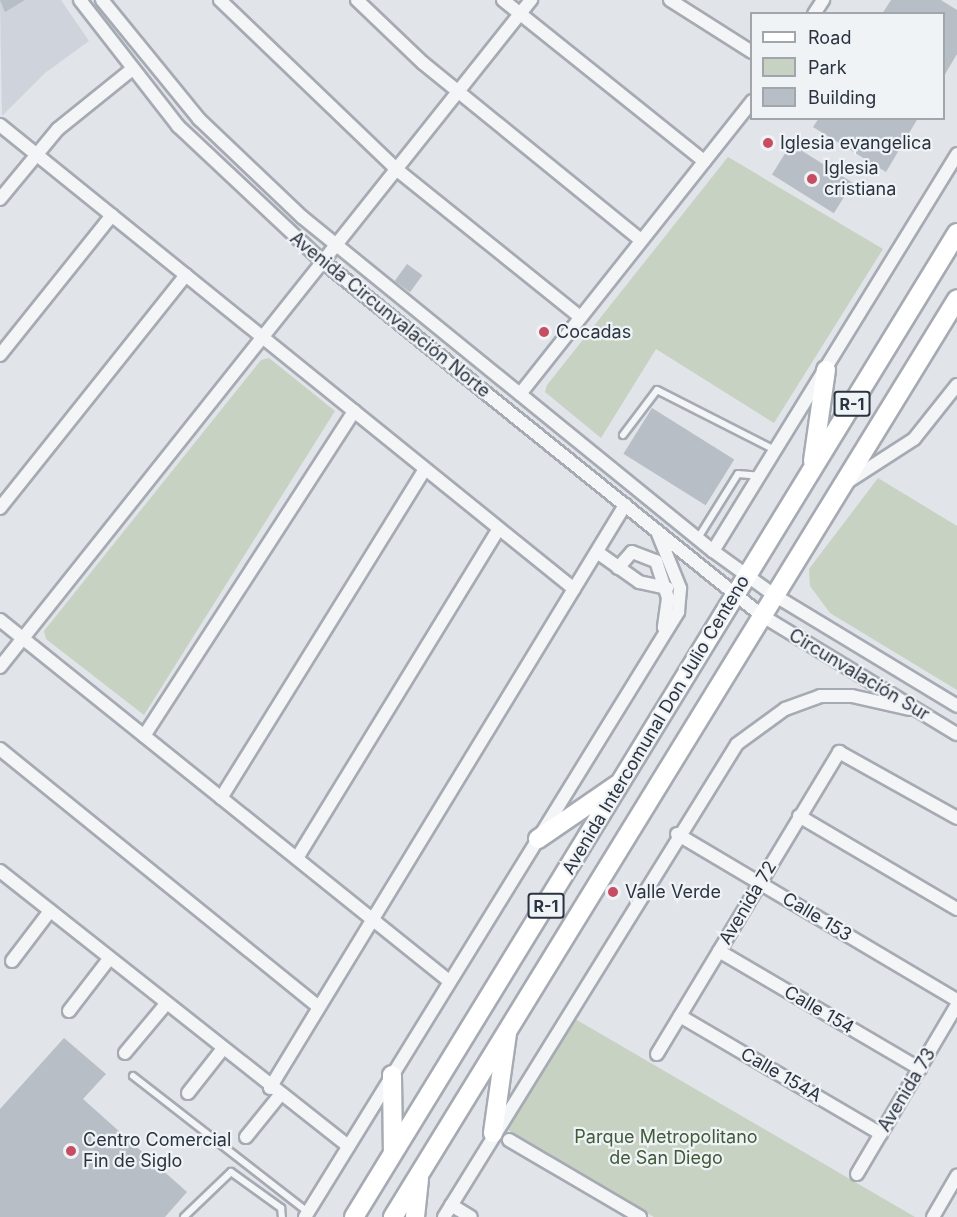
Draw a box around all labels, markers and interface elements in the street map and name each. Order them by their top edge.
legend [750,12,945,120]
text: Road [808,27,851,48]
text: Park [808,57,847,78]
text: Building [808,87,876,108]
place label: Iglesia evangelica [780,132,931,154]
marker: Iglesia evangelica [761,136,775,150]
place label: Iglesia cristiana [824,158,896,201]
marker: Iglesia cristiana [805,172,819,186]
street label: Avenida Circunvalación Norte [286,228,494,402]
place label: Cocadas [556,321,631,343]
marker: Cocadas [537,325,551,339]
road number: R-1 [832,391,872,417]
street label: Avenida Intercomunal Don Julio Centeno [558,571,754,879]
street label: Circunvalación Sur [785,625,933,725]
street label: Avenida 72 [715,857,781,949]
place label: Valle Verde [625,881,721,903]
marker: Valle Verde [606,885,620,899]
street label: Calle 153 [778,888,856,946]
road number: R-1 [526,893,566,919]
street label: Calle 154 [780,981,858,1039]
street label: Calle 154A [737,1043,825,1107]
street label: Avenida 73 [874,1044,940,1136]
park label: Parque Metropolitano de San Diego [574,1127,758,1170]
place label: Centro Comercial Fin de Siglo [83,1130,231,1172]
marker: Centro Comercial Fin de Siglo [64,1144,78,1158]

